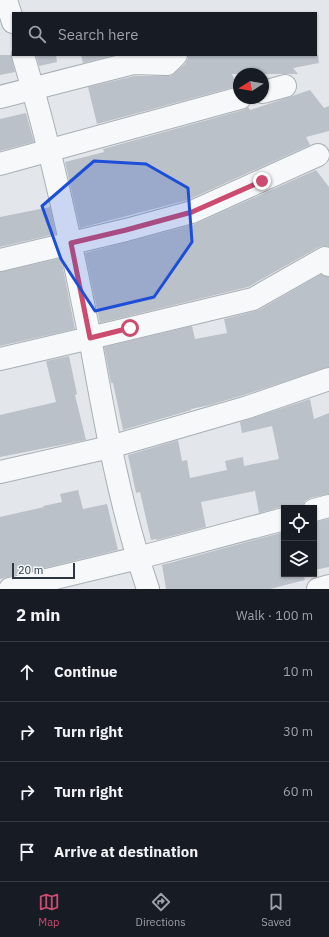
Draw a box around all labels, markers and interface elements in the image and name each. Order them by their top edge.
search box [12,12,317,56]
icon: search [26,23,48,45]
text: Search here [58,25,138,44]
north arrow [233,68,269,104]
route end [253,172,271,190]
route start [121,319,139,337]
map controls [281,505,317,577]
button: locate [281,505,317,541]
button: layers [281,541,317,577]
scale bar [12,561,75,580]
text: 20 m [18,563,43,577]
text: 2 min [16,604,60,626]
text: Walk · 100 m [236,607,313,624]
icon: ahead [16,661,38,683]
text: Continue [54,662,118,681]
text: 10 m [283,663,313,680]
icon: right [16,721,38,743]
text: Turn right [54,722,123,741]
text: 30 m [283,723,313,740]
icon: right [16,781,38,803]
text: Turn right [54,782,123,801]
text: 60 m [283,783,313,800]
icon: arrive [16,841,38,863]
text: Arrive at destination [54,842,198,861]
tab: Map [38,891,60,929]
tab: Directions [136,891,186,929]
tab: Saved [261,891,291,929]

